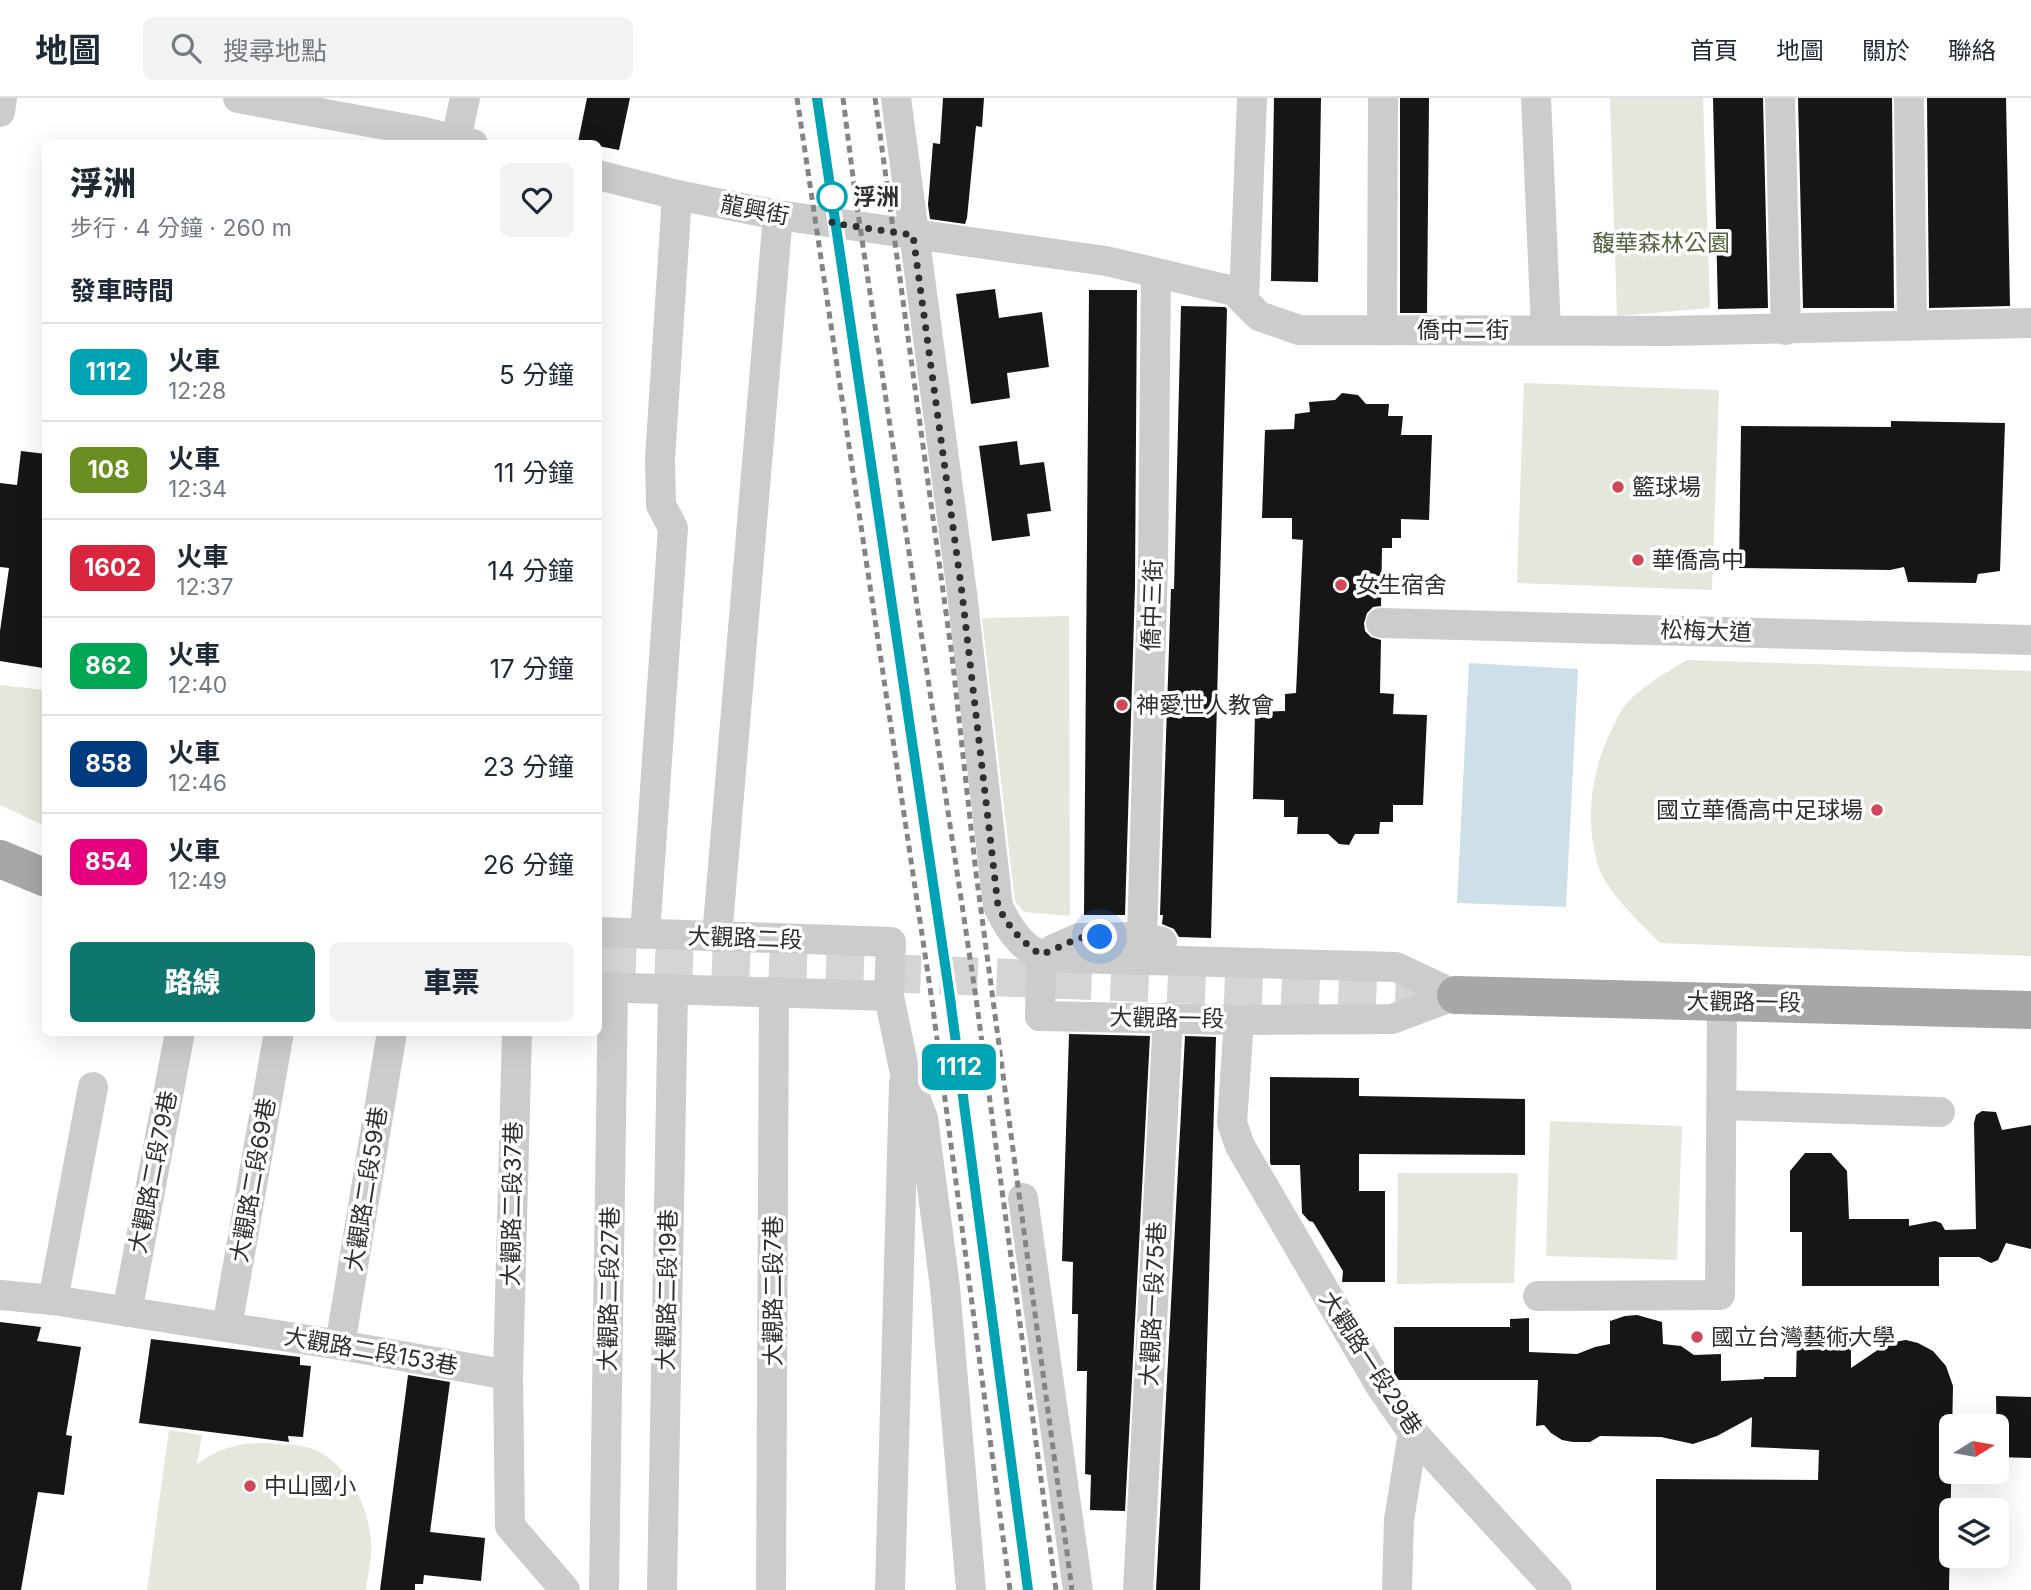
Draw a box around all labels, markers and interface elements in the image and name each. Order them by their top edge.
search box [143,17,633,80]
icon: search [167,29,205,67]
text: 地圖 [35,30,101,70]
text: 搜尋地點 [223,35,327,66]
text: 首頁 [1690,36,1738,65]
text: 地圖 [1776,36,1824,65]
text: 關於 [1862,36,1910,65]
text: 聯絡 [1948,36,1996,65]
text: 浮洲 [70,163,136,203]
button: heart [500,163,574,237]
marker: 浮洲 [817,182,847,212]
place label: 浮洲 [853,183,899,211]
street label: 龍興街 [718,190,792,230]
text: 步行 · 4 分鐘 · 260 m [70,214,292,242]
park label: 馥華森林公園 [1592,229,1730,257]
text: 發車時間 [70,275,174,306]
street label: 僑中二街 [1417,316,1509,344]
text: 火車 [168,345,220,376]
text: 1112 [85,357,132,386]
text: 5 分鐘 [499,359,574,390]
text: 12:28 [168,377,226,405]
text: 火車 [168,443,220,474]
text: 108 [87,455,130,484]
text: 11 分鐘 [494,457,574,488]
place label: 籃球場 [1632,473,1701,501]
text: 12:34 [168,475,227,503]
marker: 籃球場 [1610,479,1626,495]
text: 火車 [176,541,228,572]
place label: 華僑高中 [1652,546,1744,574]
marker: 華僑高中 [1630,552,1646,568]
text: 1602 [84,553,141,582]
text: 14 分鐘 [487,555,574,586]
street label: 僑中三街 [1136,559,1168,651]
place label: 女生宿舍 [1355,571,1447,599]
text: 12:37 [176,573,233,601]
marker: 女生宿舍 [1333,577,1349,593]
street label: 松梅大道 [1660,615,1752,647]
text: 火車 [168,639,220,670]
text: 862 [85,651,132,680]
text: 17 分鐘 [489,653,574,684]
text: 12:40 [168,671,227,699]
place label: 神愛世人教會 [1136,691,1274,719]
marker: 神愛世人教會 [1114,697,1130,713]
text: 火車 [168,737,220,768]
text: 858 [85,749,132,778]
text: 23 分鐘 [483,751,574,782]
text: 12:46 [168,769,227,797]
place label: 國立華僑高中足球場 [1656,796,1863,824]
marker: 國立華僑高中足球場 [1869,802,1885,818]
text: 火車 [168,835,220,866]
text: 854 [85,847,132,876]
text: 26 分鐘 [483,849,574,880]
text: 12:49 [168,867,227,895]
your location [1082,919,1117,954]
street label: 大觀路二段 [687,922,803,954]
button: 路線 [70,942,315,1022]
button: 車票 [329,942,574,1022]
street label: 大觀路一段 [1686,987,1802,1017]
street label: 大觀路一段 [1109,1003,1225,1033]
line badge: 1112 [910,1044,1008,1090]
text: 1112 [936,1052,982,1081]
street label: 大觀路二段79巷 [124,1088,182,1256]
street label: 大觀路二段69巷 [225,1096,281,1264]
street label: 大觀路二段59巷 [339,1105,393,1273]
street label: 大觀路二段37巷 [497,1121,527,1287]
street label: 大觀路二段27巷 [594,1206,624,1372]
street label: 大觀路二段19巷 [652,1209,682,1371]
street label: 大觀路二段7巷 [759,1215,787,1367]
street label: 大觀路一段75巷 [1135,1221,1171,1387]
street label: 大觀路一段29巷 [1314,1286,1428,1440]
street label: 大觀路二段153巷 [282,1322,460,1380]
place label: 國立台灣藝術大學 [1711,1323,1895,1351]
marker: 國立台灣藝術大學 [1689,1329,1705,1345]
north arrow [1939,1414,2009,1484]
map controls [1939,1414,2009,1568]
place label: 中山國小 [264,1472,356,1500]
marker: 中山國小 [242,1478,258,1494]
button: layers [1939,1498,2009,1568]

